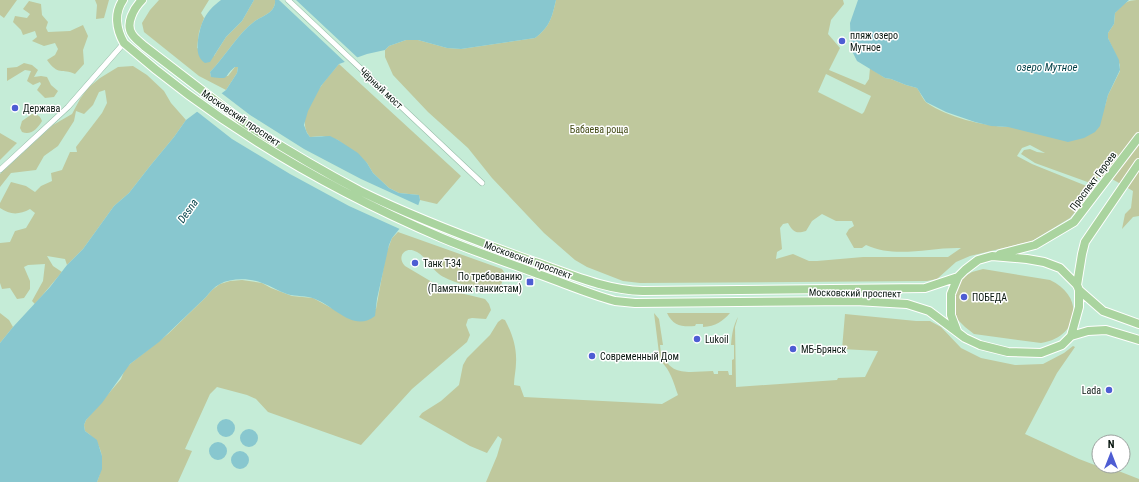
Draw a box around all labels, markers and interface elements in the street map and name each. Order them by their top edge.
place label: пляж озеро Мутное [850,30,898,53]
marker: пляж озеро Мутное [837,36,847,46]
water label: озеро Мутное [1016,61,1078,74]
street label: Чёрный мост [357,65,405,111]
street label: Московский проспект [200,88,282,148]
marker: Держава [10,103,20,113]
place label: Держава [23,103,61,114]
park label: Бабаева роща [570,124,629,135]
street label: Проспект Героев [1067,150,1119,212]
water label: Desna [175,197,201,225]
street label: Московский проспект [483,239,573,281]
marker: Танк Т-34 [410,258,420,268]
place label: Танк Т-34 [423,258,461,269]
place label: По требованию (Памятник танкистам) [428,271,522,295]
marker: По требованию (Памятник танкистам) [525,277,535,287]
street label: Московский проспект [809,287,901,299]
marker: ПОБЕДА [959,292,969,302]
place label: ПОБЕДА [972,292,1007,303]
marker: Lukoil [692,334,702,344]
place label: Lukoil [705,334,729,345]
marker: МБ-Брянск [788,344,798,354]
place label: МБ-Брянск [801,344,846,355]
marker: Современный Дом [587,351,597,361]
place label: Современный Дом [600,351,679,362]
place label: Lada [1082,385,1101,396]
marker: Lada [1104,385,1114,395]
north arrow [1091,434,1131,474]
text: N [1108,438,1115,451]

